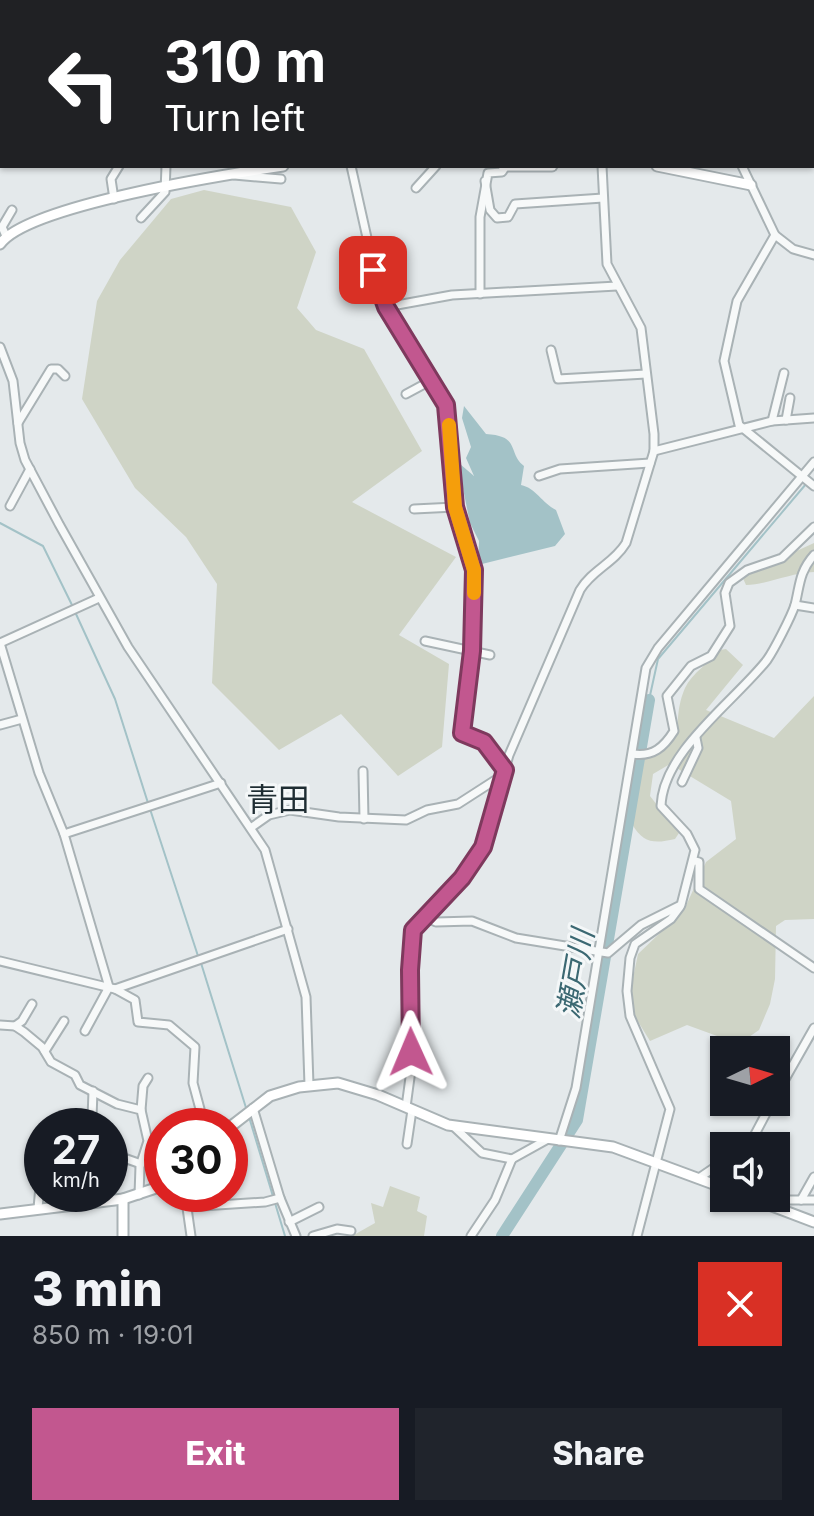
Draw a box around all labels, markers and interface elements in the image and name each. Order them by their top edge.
text: 310 m [164,28,326,96]
icon: left [32,32,136,136]
text: Turn left [164,96,305,140]
pin [339,236,407,304]
icon: arrive [351,248,395,292]
district label: 青田 [246,780,310,819]
water label: 瀬戸川 [549,923,601,1021]
position arrow [369,1010,453,1094]
north arrow [710,1036,790,1116]
map controls [710,1036,790,1212]
speed limit sign: 30 [144,1108,248,1212]
text: 27 [52,1125,100,1174]
button: sound [710,1132,790,1212]
text: km/h [52,1168,100,1192]
text: 3 min [32,1259,163,1318]
button: close [698,1262,782,1346]
text: 850 m · 19:01 [32,1319,194,1350]
button: Exit [32,1408,399,1500]
button: Share [415,1408,782,1500]

